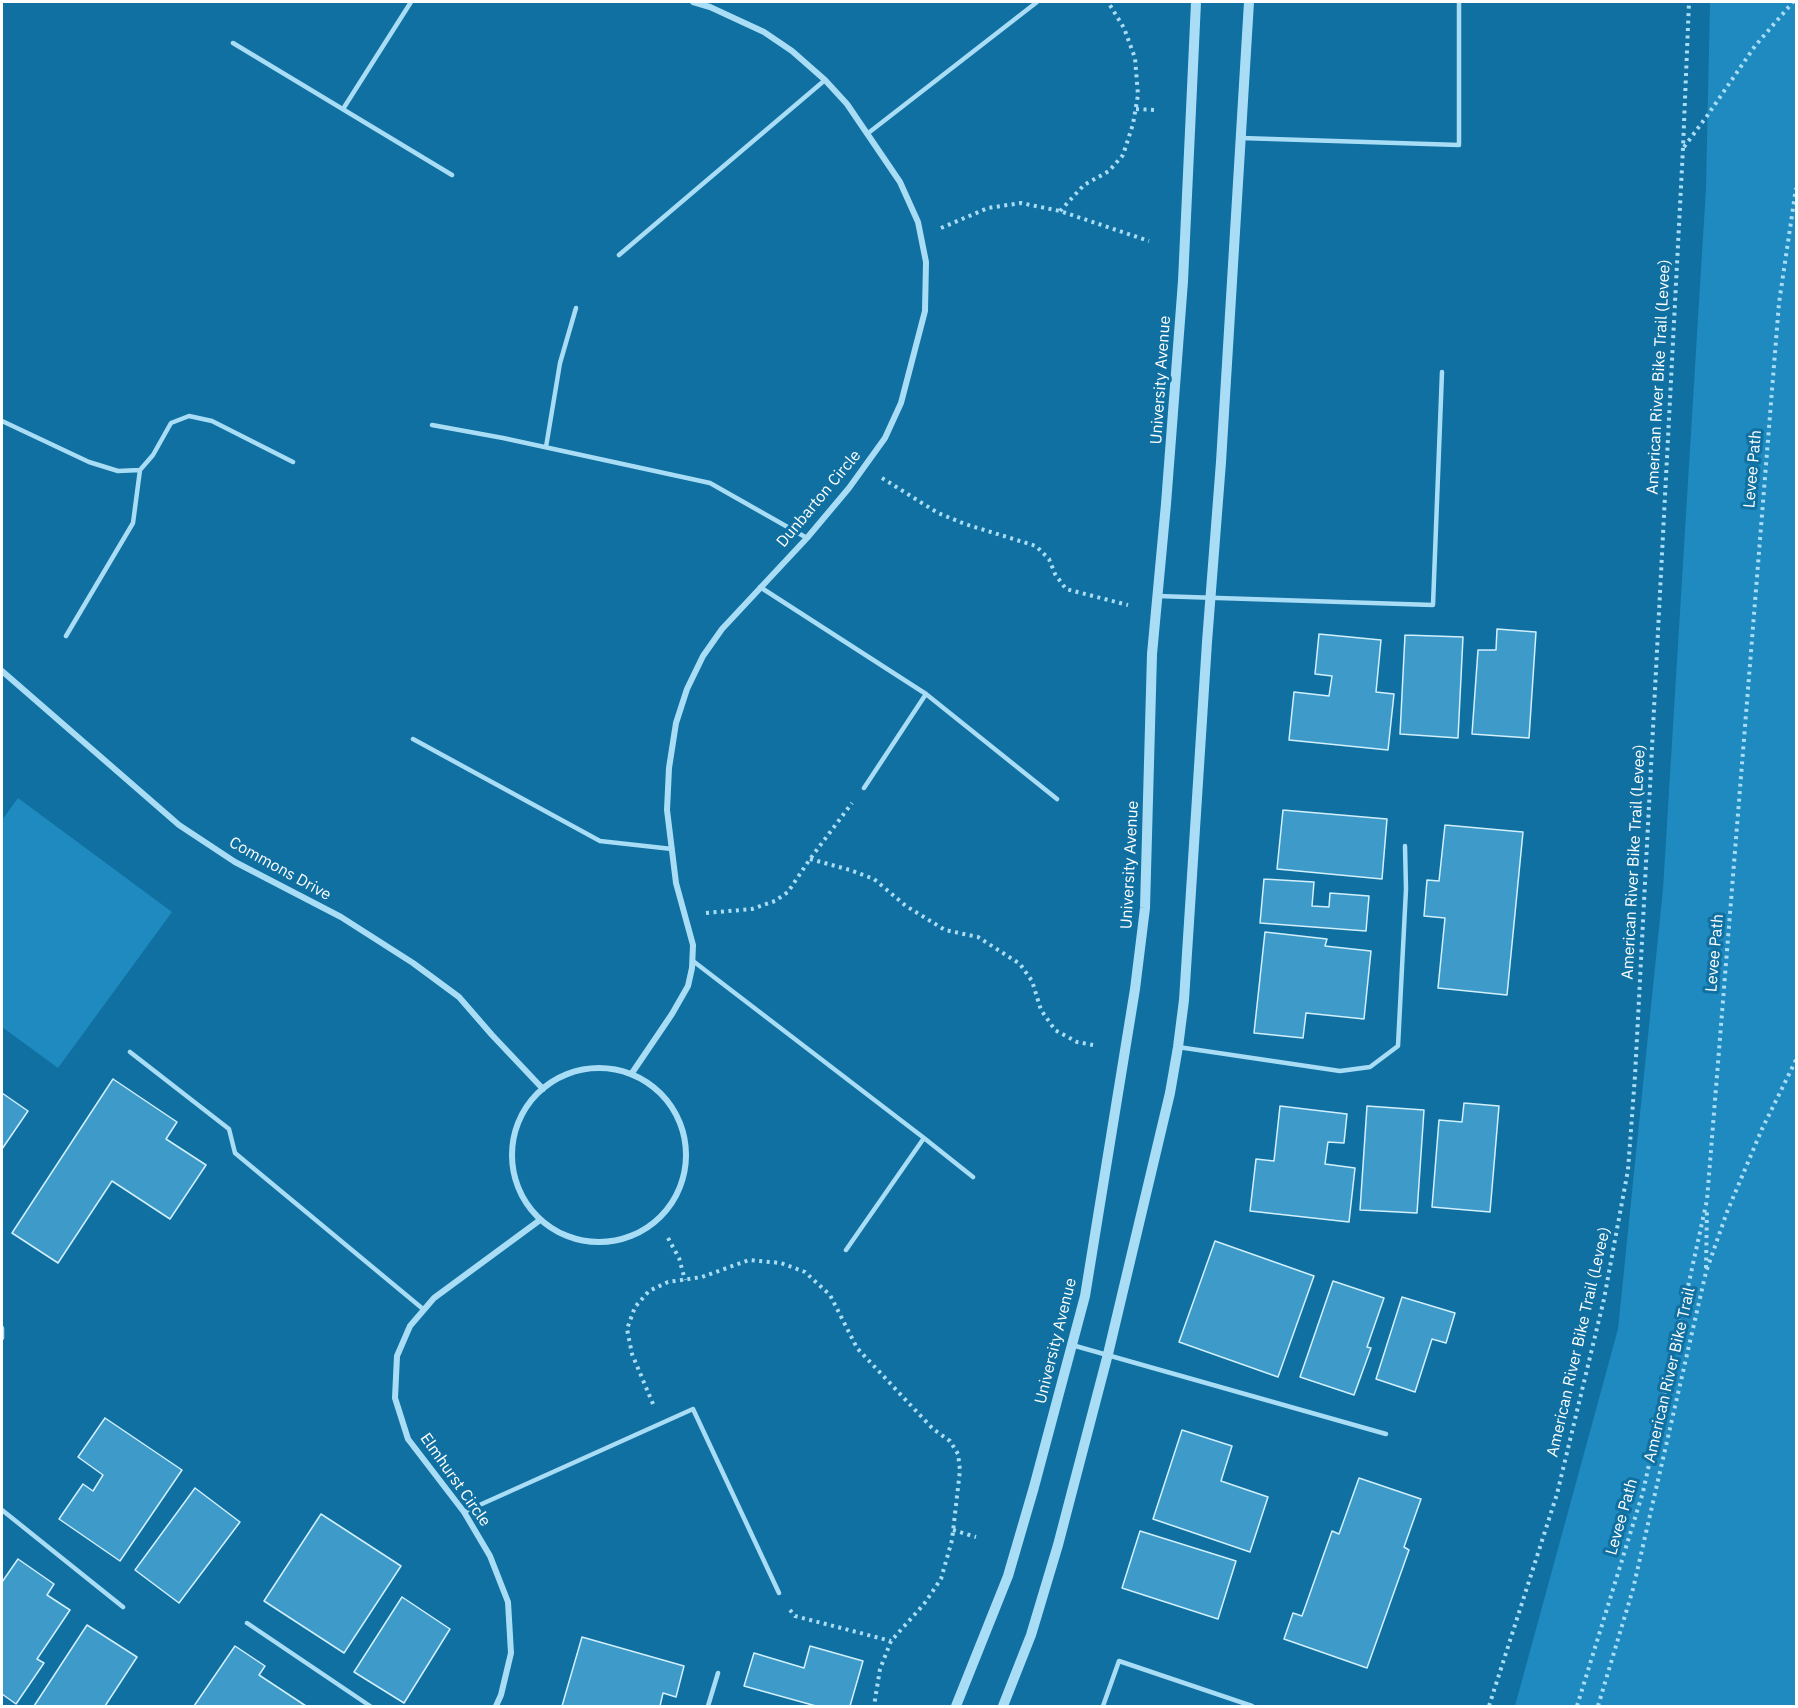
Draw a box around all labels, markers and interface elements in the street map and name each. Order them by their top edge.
street label: American River Bike Trail (Levee) [1643,259,1675,495]
street label: University Avenue [1147,315,1175,445]
street label: Levee Path [1740,429,1766,509]
street label: Dunbarton Circle [773,446,865,552]
street label: American River Bike Trail (Levee) [1618,744,1650,980]
street label: University Avenue [1117,800,1143,930]
street label: Commons Drive [226,833,334,905]
street label: Levee Path [1702,913,1728,993]
street label: American River Bike Trail (Levee) [1543,1225,1615,1459]
street label: University Avenue [1031,1276,1081,1406]
street label: American River Bike Trail [1641,1286,1699,1464]
street label: Elmhurst Circle [416,1430,494,1530]
street label: Levee Path [1602,1477,1642,1557]

